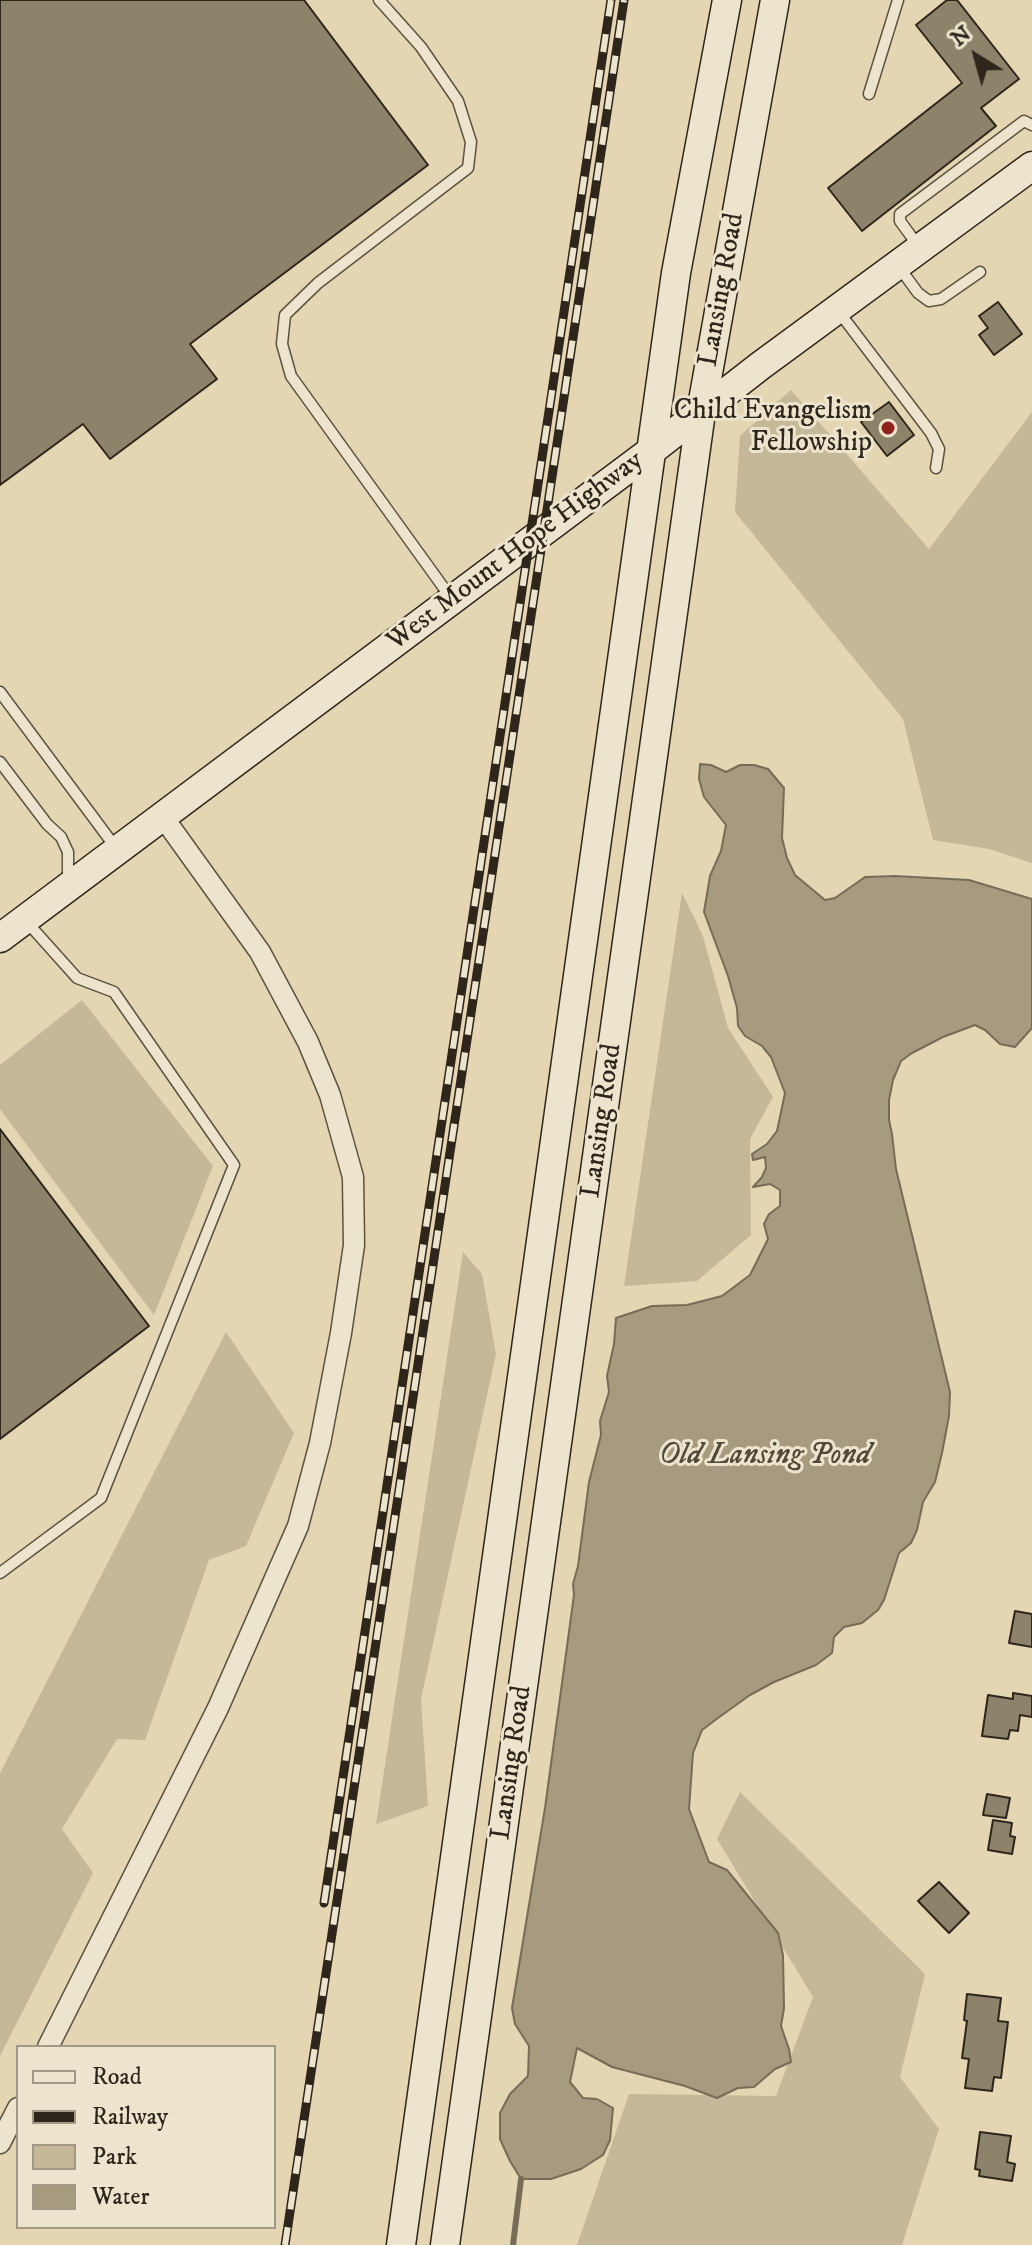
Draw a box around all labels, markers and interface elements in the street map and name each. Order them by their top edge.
north arrow [936,16,1016,96]
text: N [946,20,977,53]
street label: Lansing Road [693,211,753,369]
place label: Child Evangelism Fellowship [674,395,872,461]
marker: Child Evangelism Fellowship [879,419,897,437]
street label: West Mount Hope Highway [381,445,651,659]
street label: Lansing Road [576,1042,630,1200]
water label: Old Lansing Pond [659,1439,871,1475]
street label: Lansing Road [486,1684,540,1842]
legend [16,2045,276,2229]
text: Road [92,2062,142,2092]
text: Railway [92,2102,168,2132]
text: Park [92,2142,137,2172]
text: Water [92,2182,149,2212]

